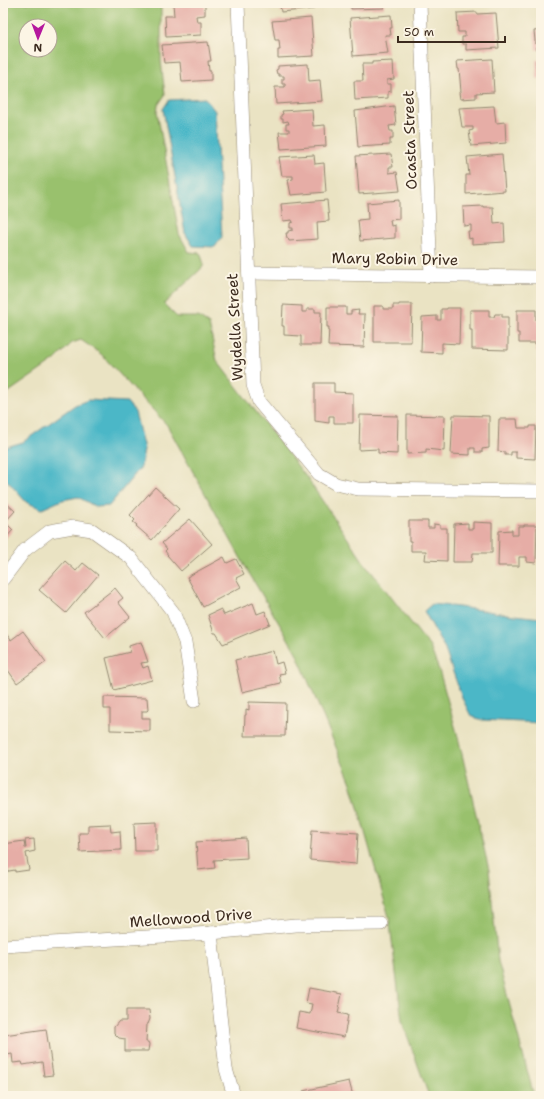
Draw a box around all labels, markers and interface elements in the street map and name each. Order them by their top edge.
north arrow [18,18,58,58]
scale bar [398,18,505,44]
text: 50 m [404,24,434,40]
text: N [33,40,42,55]
street label: Ocasta Street [398,90,422,190]
street label: Mary Robin Drive [331,248,459,270]
street label: Wydella Street [222,273,248,381]
street label: Mellowood Drive [129,904,253,932]

